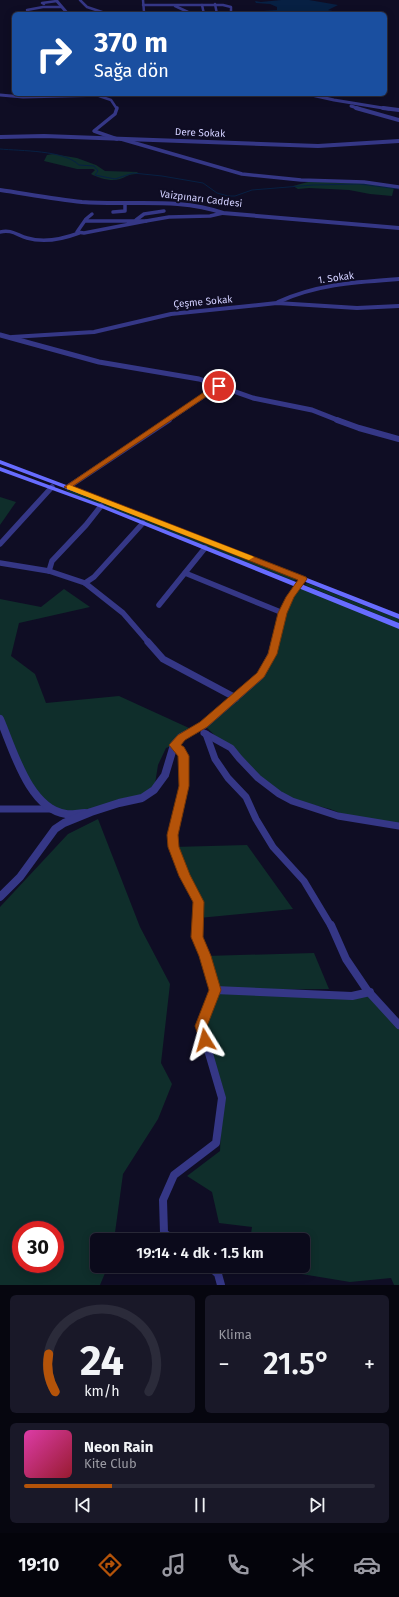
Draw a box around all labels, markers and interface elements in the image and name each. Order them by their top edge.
text: 370 m [94,26,168,59]
icon: right [28,28,80,80]
text: Sağa dön [94,60,169,82]
street label: Dere Sokak [175,126,226,140]
street label: Vaizpınarı Caddesi [159,187,243,210]
street label: 1. Sokak [317,269,356,286]
street label: Çeşme Sokak [173,293,234,311]
pin [202,369,236,403]
icon: arrive [208,375,230,397]
position arrow [184,1019,226,1061]
speed limit sign: 30 [12,1221,64,1273]
text: 19:14 · 4 dk · 1.5 km [136,1244,264,1262]
text: Klima [219,1327,252,1342]
text: 24 [80,1336,124,1386]
text: 21.5° [263,1346,330,1382]
text: − [219,1351,230,1378]
text: + [364,1351,375,1378]
text: km/h [85,1383,120,1400]
text: Neon Rain [84,1438,153,1456]
text: Kite Club [84,1456,137,1471]
icon: previous [72,1494,94,1516]
icon: pause [189,1494,211,1516]
icon: next [306,1494,328,1516]
icon: directions [96,1551,124,1579]
icon: music [160,1551,188,1579]
icon: phone [224,1551,252,1579]
icon: climate [289,1551,317,1579]
icon: car [353,1551,381,1579]
text: 19:10 [18,1554,59,1576]

